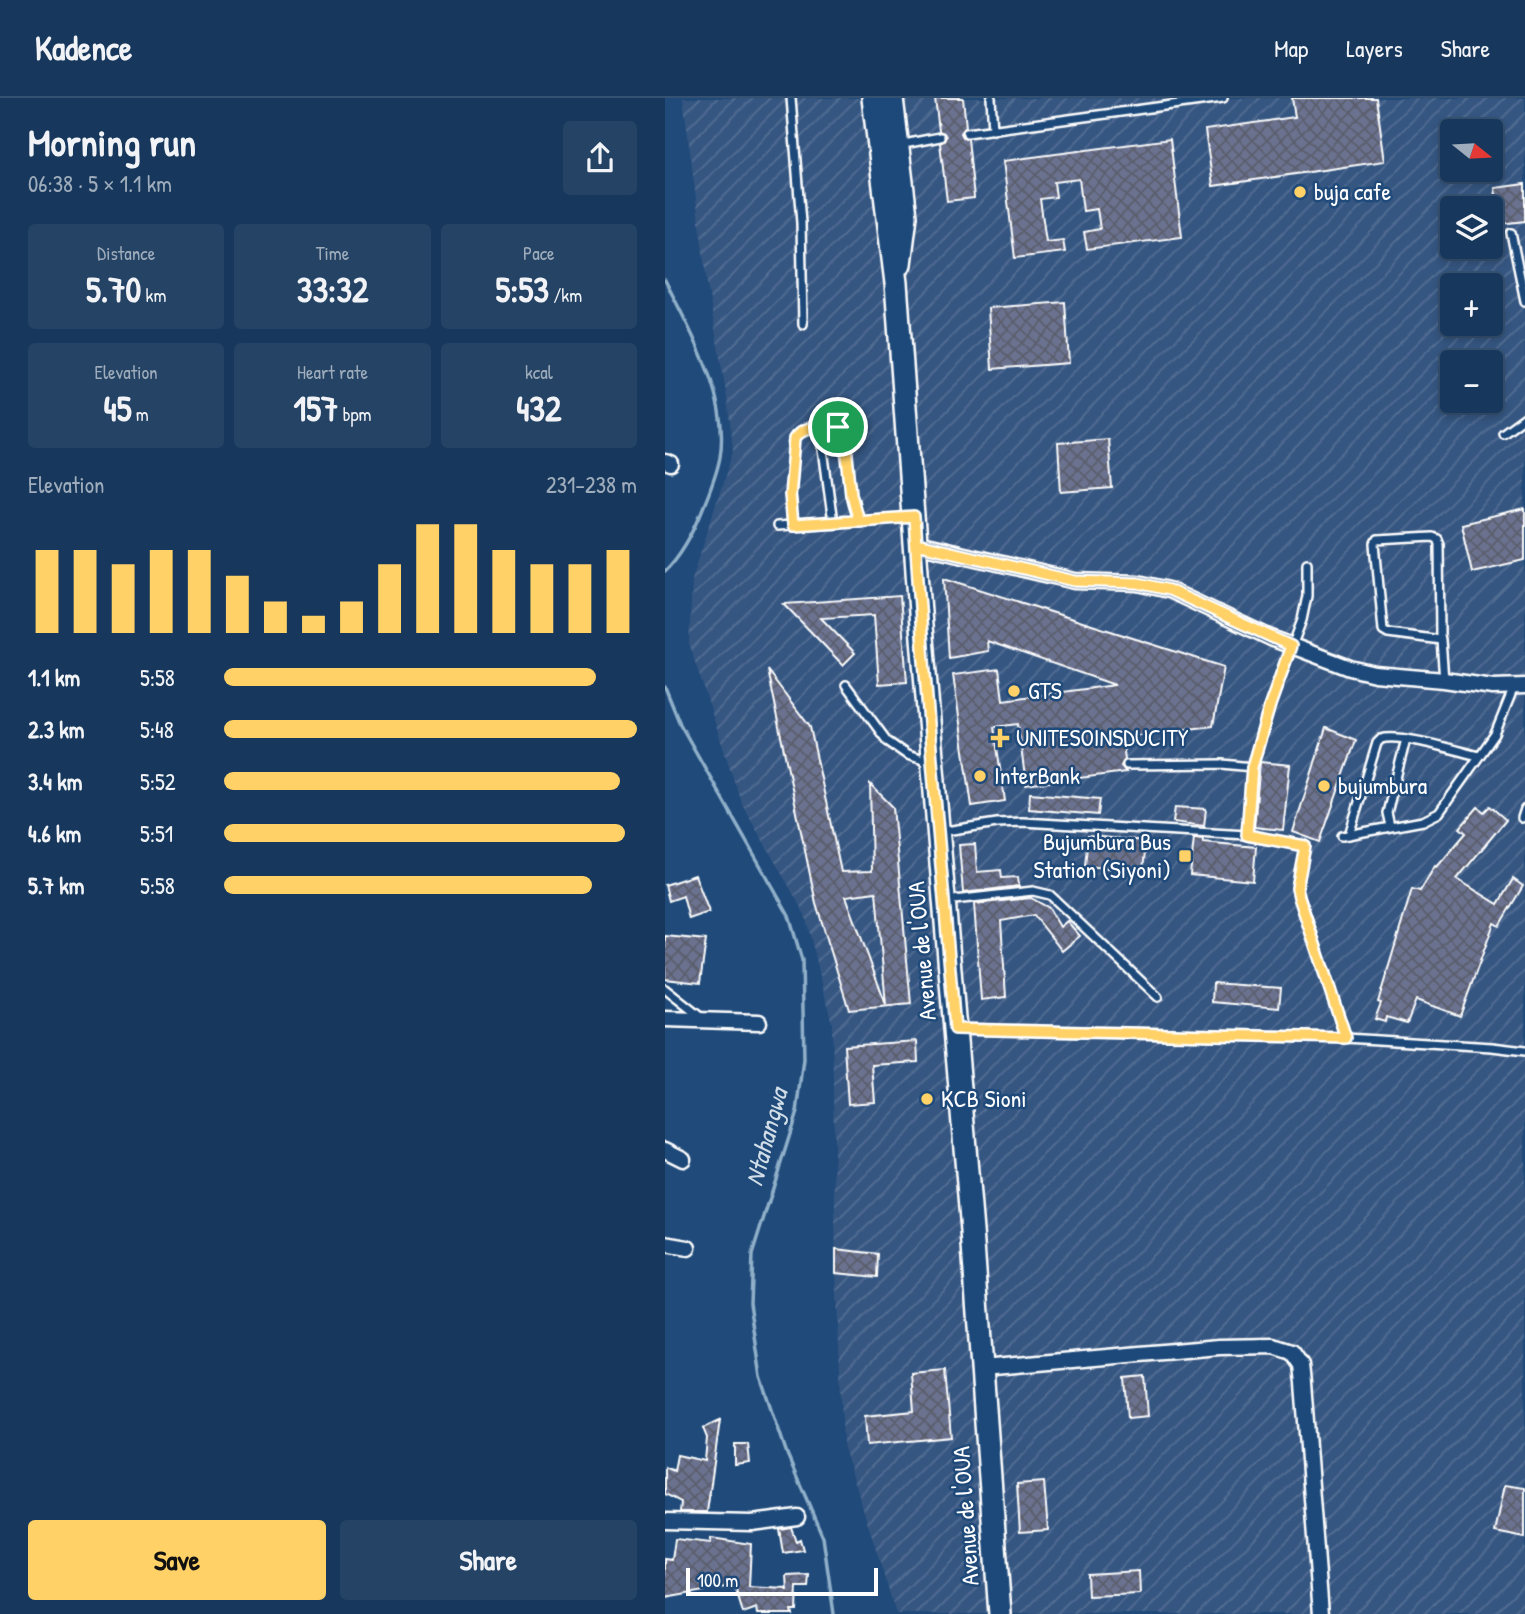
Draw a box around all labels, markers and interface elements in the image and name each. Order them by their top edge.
text: Kadence [35,26,132,70]
text: Map [1274,32,1308,64]
text: Layers [1346,32,1403,64]
text: Share [1441,32,1490,64]
text: Morning run [28,116,196,168]
north arrow [1440,119,1503,182]
map controls [1440,119,1503,413]
button: share [563,121,637,195]
text: 06:38 · 5 × 1.1 km [28,168,172,199]
place label: buja cafe [1314,175,1391,207]
marker: buja cafe [1292,184,1308,200]
button: layers [1440,196,1503,259]
text: Distance [97,240,155,266]
text: Time [316,240,349,266]
text: Pace [523,240,555,266]
text: 5.70 [86,266,141,313]
text: 33:32 [297,266,368,313]
text: 5:53 [496,266,549,313]
button: + [1440,273,1503,336]
text: km [141,282,166,308]
text: /km [549,282,582,308]
button: − [1440,350,1503,413]
text: Elevation [95,359,158,385]
text: Heart rate [297,359,368,385]
text: kcal [525,359,553,385]
text: 45 [104,385,131,432]
text: 157 [293,385,338,432]
text: 432 [516,385,561,432]
pin [808,397,868,457]
text: m [131,401,149,427]
text: bpm [338,401,372,427]
icon: arrive [819,408,857,446]
text: Elevation [28,469,104,500]
text: 231–238 m [546,469,637,500]
text: 1.1 km [28,662,80,693]
text: 5:58 [140,662,175,693]
place label: GTS [1028,674,1062,706]
marker: GTS [1006,683,1022,699]
text: 2.3 km [28,714,84,745]
text: 5:48 [140,714,174,745]
place label: UNITESOINSDUCITY [1016,721,1189,753]
marker: UNITESOINSDUCITY [990,728,1010,748]
place label: InterBank [994,759,1080,791]
text: 3.4 km [28,766,82,797]
text: 5:52 [140,766,176,797]
marker: InterBank [972,768,988,784]
place label: bujumbura [1338,769,1427,801]
marker: bujumbura [1316,778,1332,794]
text: 4.6 km [28,818,81,849]
text: 5:51 [140,818,173,849]
place label: Bujumbura Bus Station (Siyoni) [1033,825,1171,885]
marker: Bujumbura Bus Station (Siyoni) [1177,848,1193,864]
text: 5.7 km [28,870,85,901]
text: 5:58 [140,870,175,901]
street label: Avenue de l'OUA [899,880,943,1022]
water label: Ntahangwa [736,1082,797,1190]
place label: KCB Sioni [941,1082,1027,1114]
marker: KCB Sioni [919,1091,935,1107]
street label: Avenue de l'OUA [944,1445,986,1587]
button: Save [28,1520,326,1600]
button: Share [340,1520,637,1600]
scale bar [686,1565,879,1597]
text: 100 m [697,1567,738,1593]

